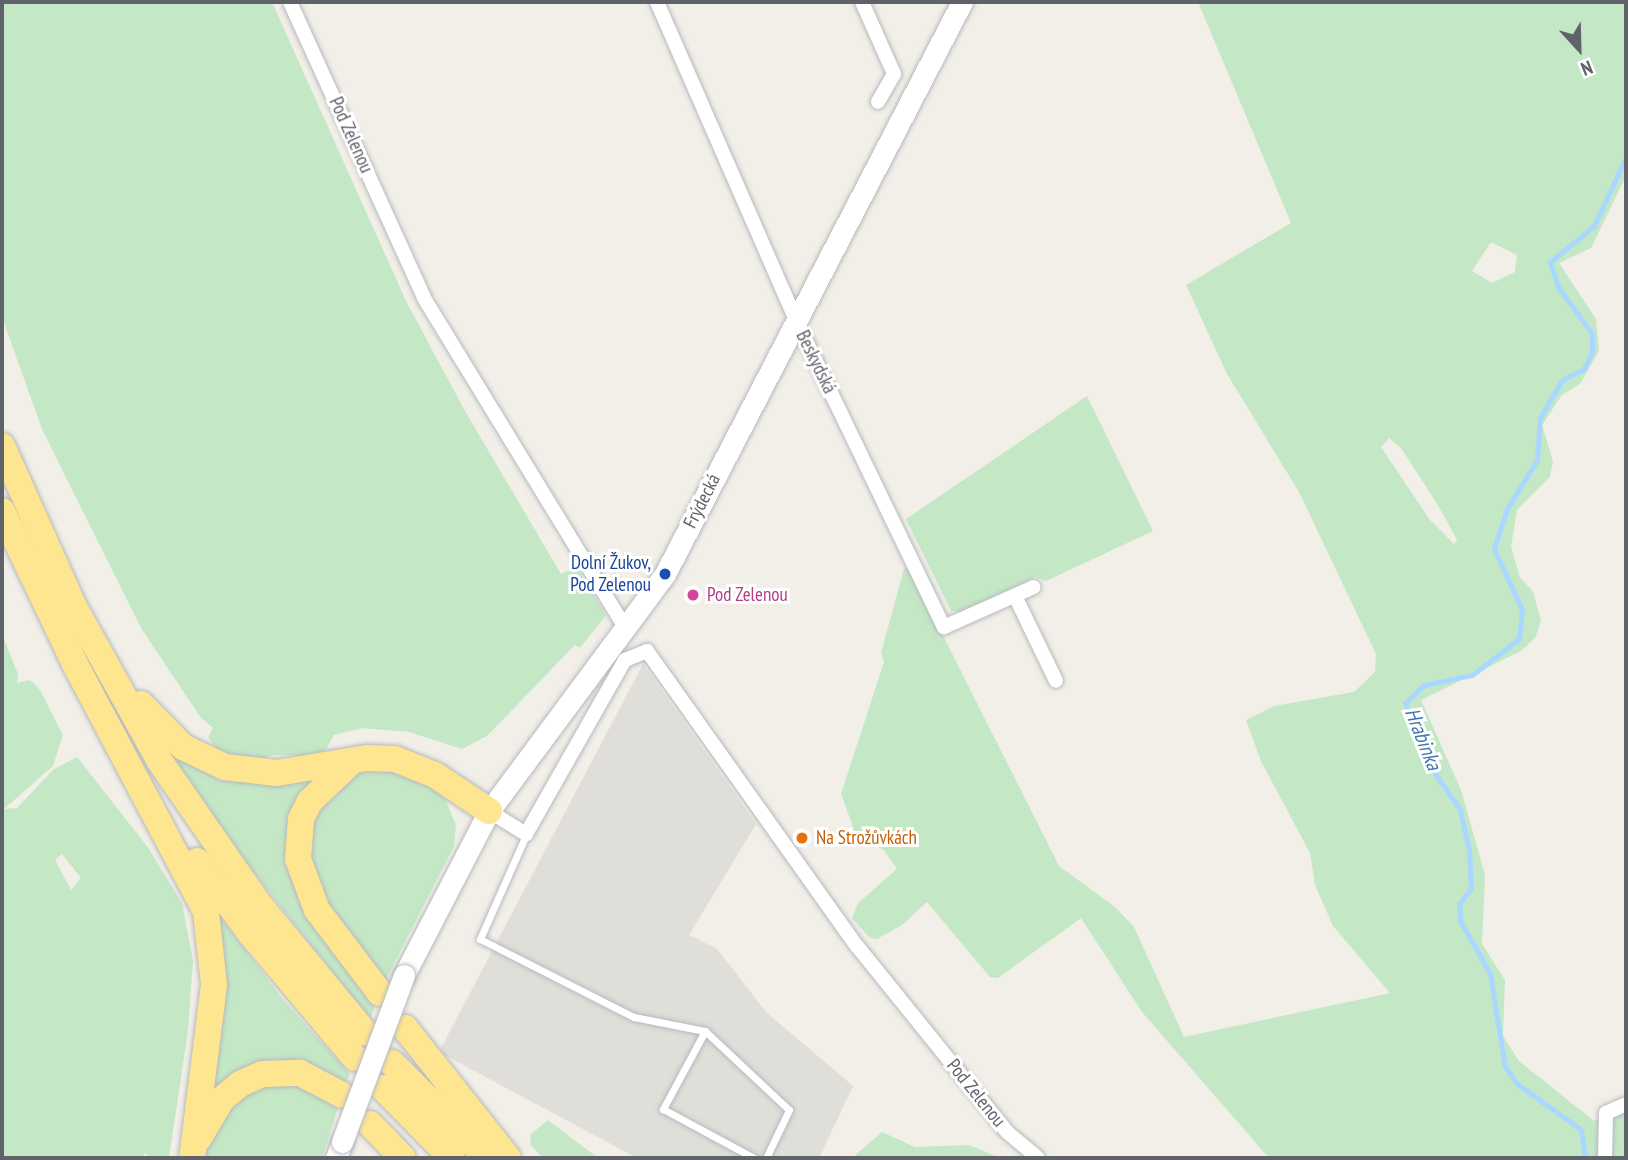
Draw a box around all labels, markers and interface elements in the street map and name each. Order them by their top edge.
north arrow [1544,14,1614,84]
text: N [1578,55,1596,82]
street label: Pod Zelenou [324,93,378,177]
street label: Beskydská [791,327,841,397]
street label: Frýdecká [679,470,725,532]
place label: Dolní Žukov, Pod Zelenou [570,552,651,596]
marker: Dolní Žukov, Pod Zelenou [657,566,673,582]
place label: Pod Zelenou [707,584,788,606]
marker: Pod Zelenou [685,587,701,603]
water label: Hrabinka [1399,704,1447,774]
place label: Na Strožůvkách [816,827,917,849]
marker: Na Strožůvkách [794,830,810,846]
street label: Pod Zelenou [942,1054,1010,1132]

